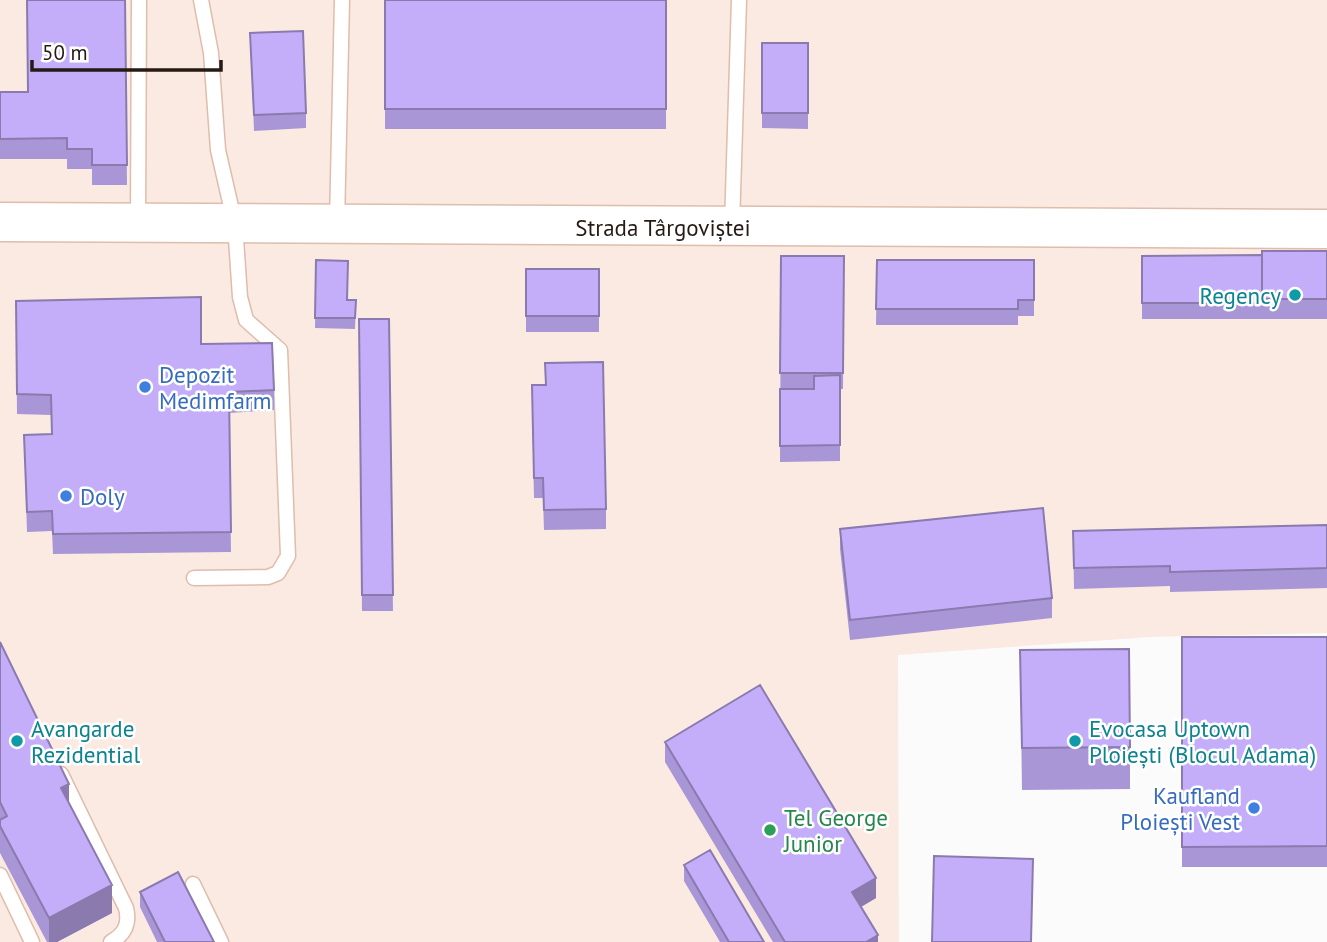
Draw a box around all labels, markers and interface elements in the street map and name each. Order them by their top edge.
scale bar [32,28,220,72]
text: 50 m [42,39,88,66]
street label: Strada Târgoviștei [575,213,751,242]
place label: Regency [1200,281,1281,310]
marker: Regency [1287,287,1303,303]
place label: Depozit Medimfarm [159,360,271,415]
marker: Depozit Medimfarm [137,379,153,395]
place label: Doly [80,482,125,511]
marker: Doly [58,488,74,504]
place label: Avangarde Rezidential [31,714,140,769]
place label: Evocasa Uptown Ploiești (Blocul Adama) [1089,714,1316,769]
marker: Avangarde Rezidential [9,733,25,749]
marker: Evocasa Uptown Ploiești (Blocul Adama) [1067,733,1083,749]
place label: Kaufland Ploiești Vest [1120,781,1240,836]
marker: Kaufland Ploiești Vest [1246,800,1262,816]
place label: Tel George Junior [783,803,888,858]
marker: Tel George Junior [762,822,778,838]

